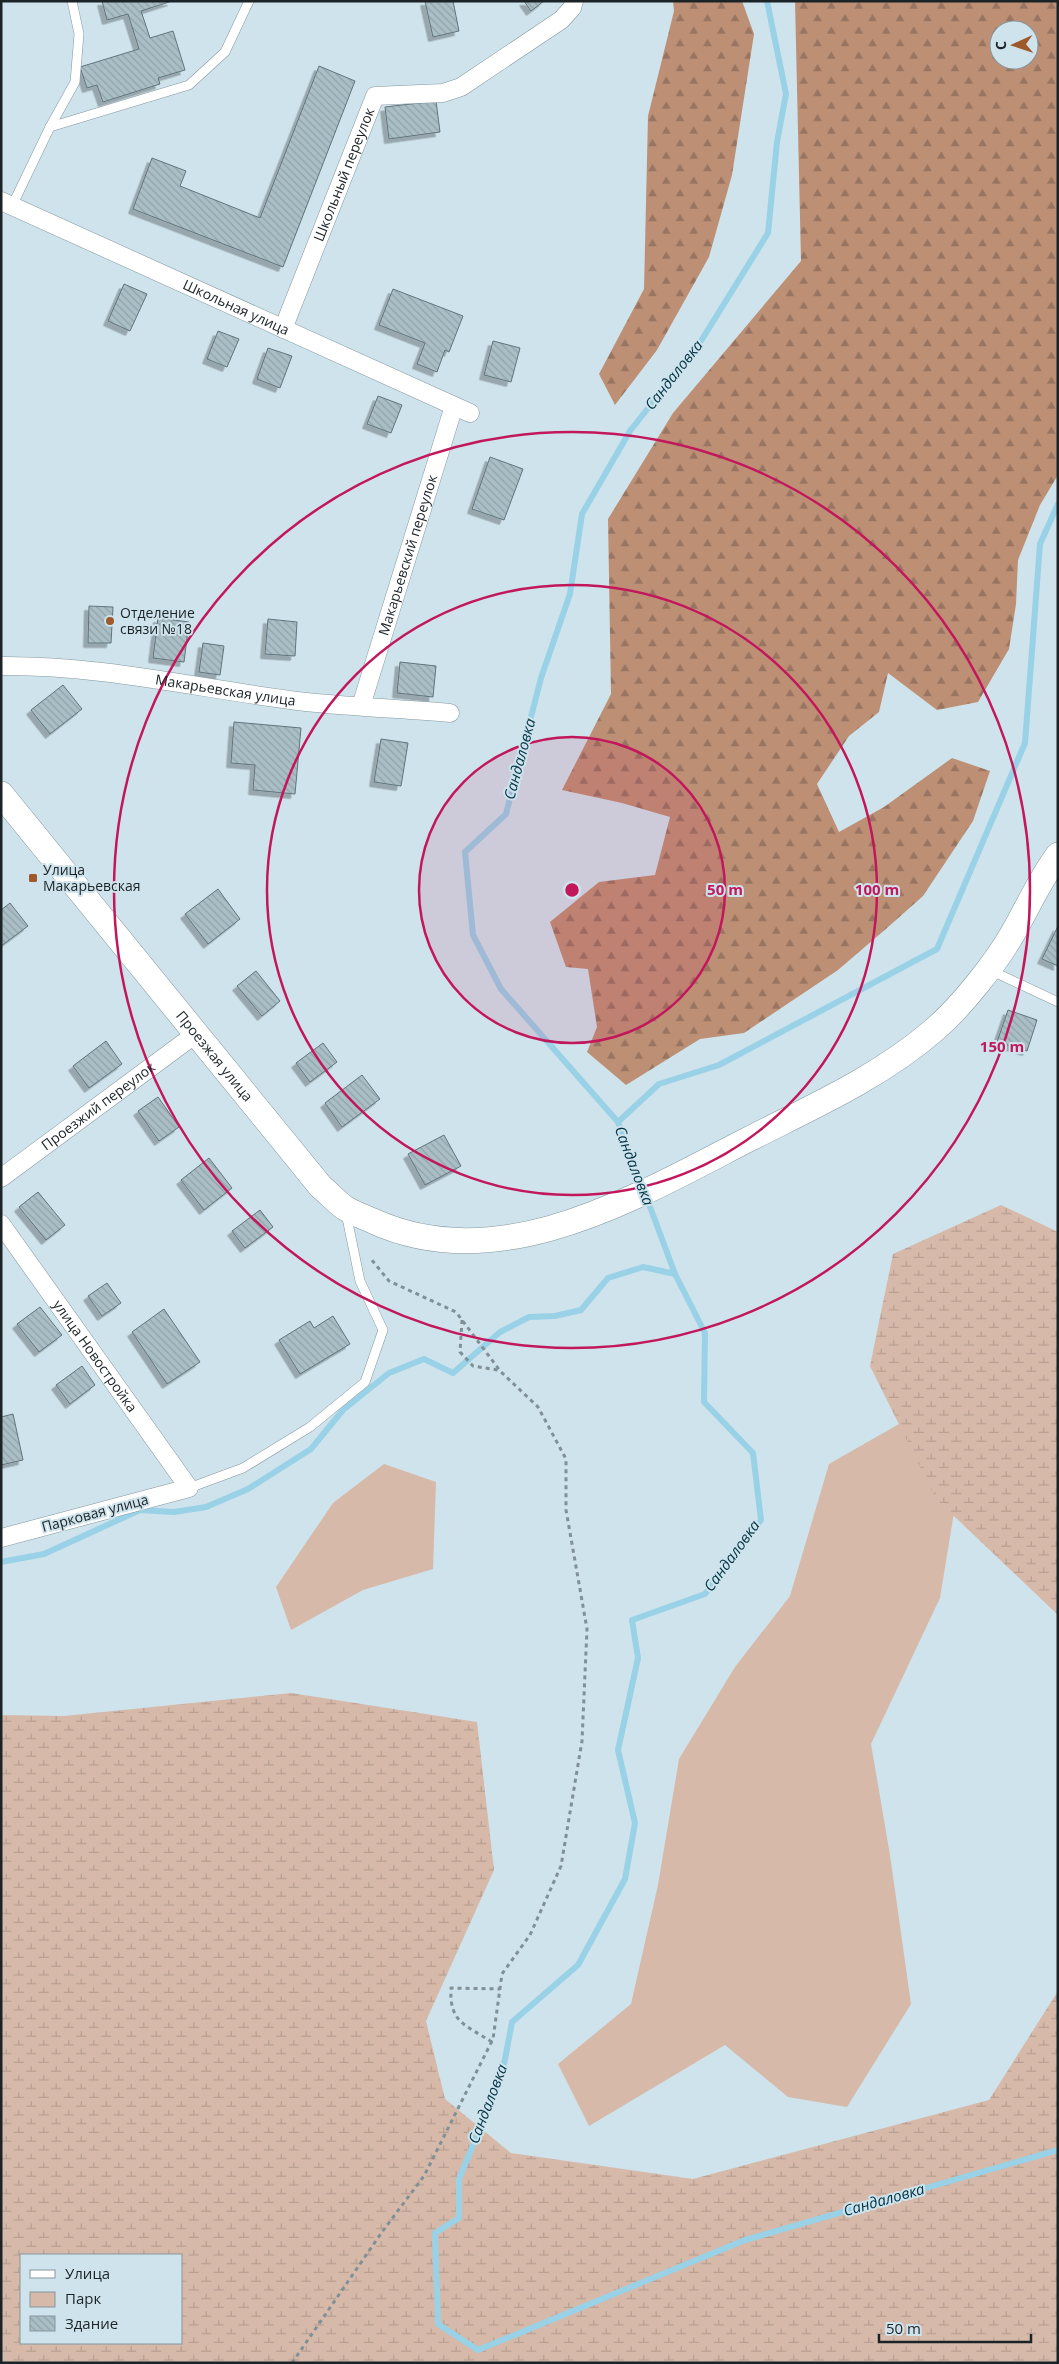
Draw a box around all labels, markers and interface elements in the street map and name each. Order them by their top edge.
north arrow [989,20,1039,70]
text: С [991,41,1010,51]
street label: Школьный переулок [309,104,379,244]
street label: Школьная улица [180,274,293,339]
water label: Сандаловка [640,335,707,413]
street label: Макарьевский переулок [373,472,441,638]
place label: Отделение связи №18 [120,603,195,638]
marker: Отделение связи №18 [104,615,116,627]
street label: Макарьевская улица [154,669,297,710]
water label: Сандаловка [499,715,540,802]
place label: Улица Макарьевская [43,860,141,895]
marker: Улица Макарьевская [27,872,39,884]
text: 50 m [707,879,743,899]
text: 100 m [855,879,899,899]
centre of rings [563,881,581,899]
street label: Проезжая улица [172,1006,257,1105]
text: 150 m [980,1036,1024,1056]
street label: Проезжий переулок [37,1057,159,1154]
water label: Сандаловка [611,1123,659,1209]
street label: улица Новостройка [49,1296,142,1416]
street label: Парковая улица [39,1489,150,1536]
water label: Сандаловка [699,1515,764,1595]
water label: Сандаловка [463,2061,512,2146]
water label: Сандаловка [841,2178,927,2220]
legend [20,2254,182,2344]
text: Улица [65,2263,110,2283]
text: Парк [65,2288,101,2308]
scale bar [879,2312,1032,2344]
text: Здание [65,2313,118,2333]
text: 50 m [886,2318,921,2338]

